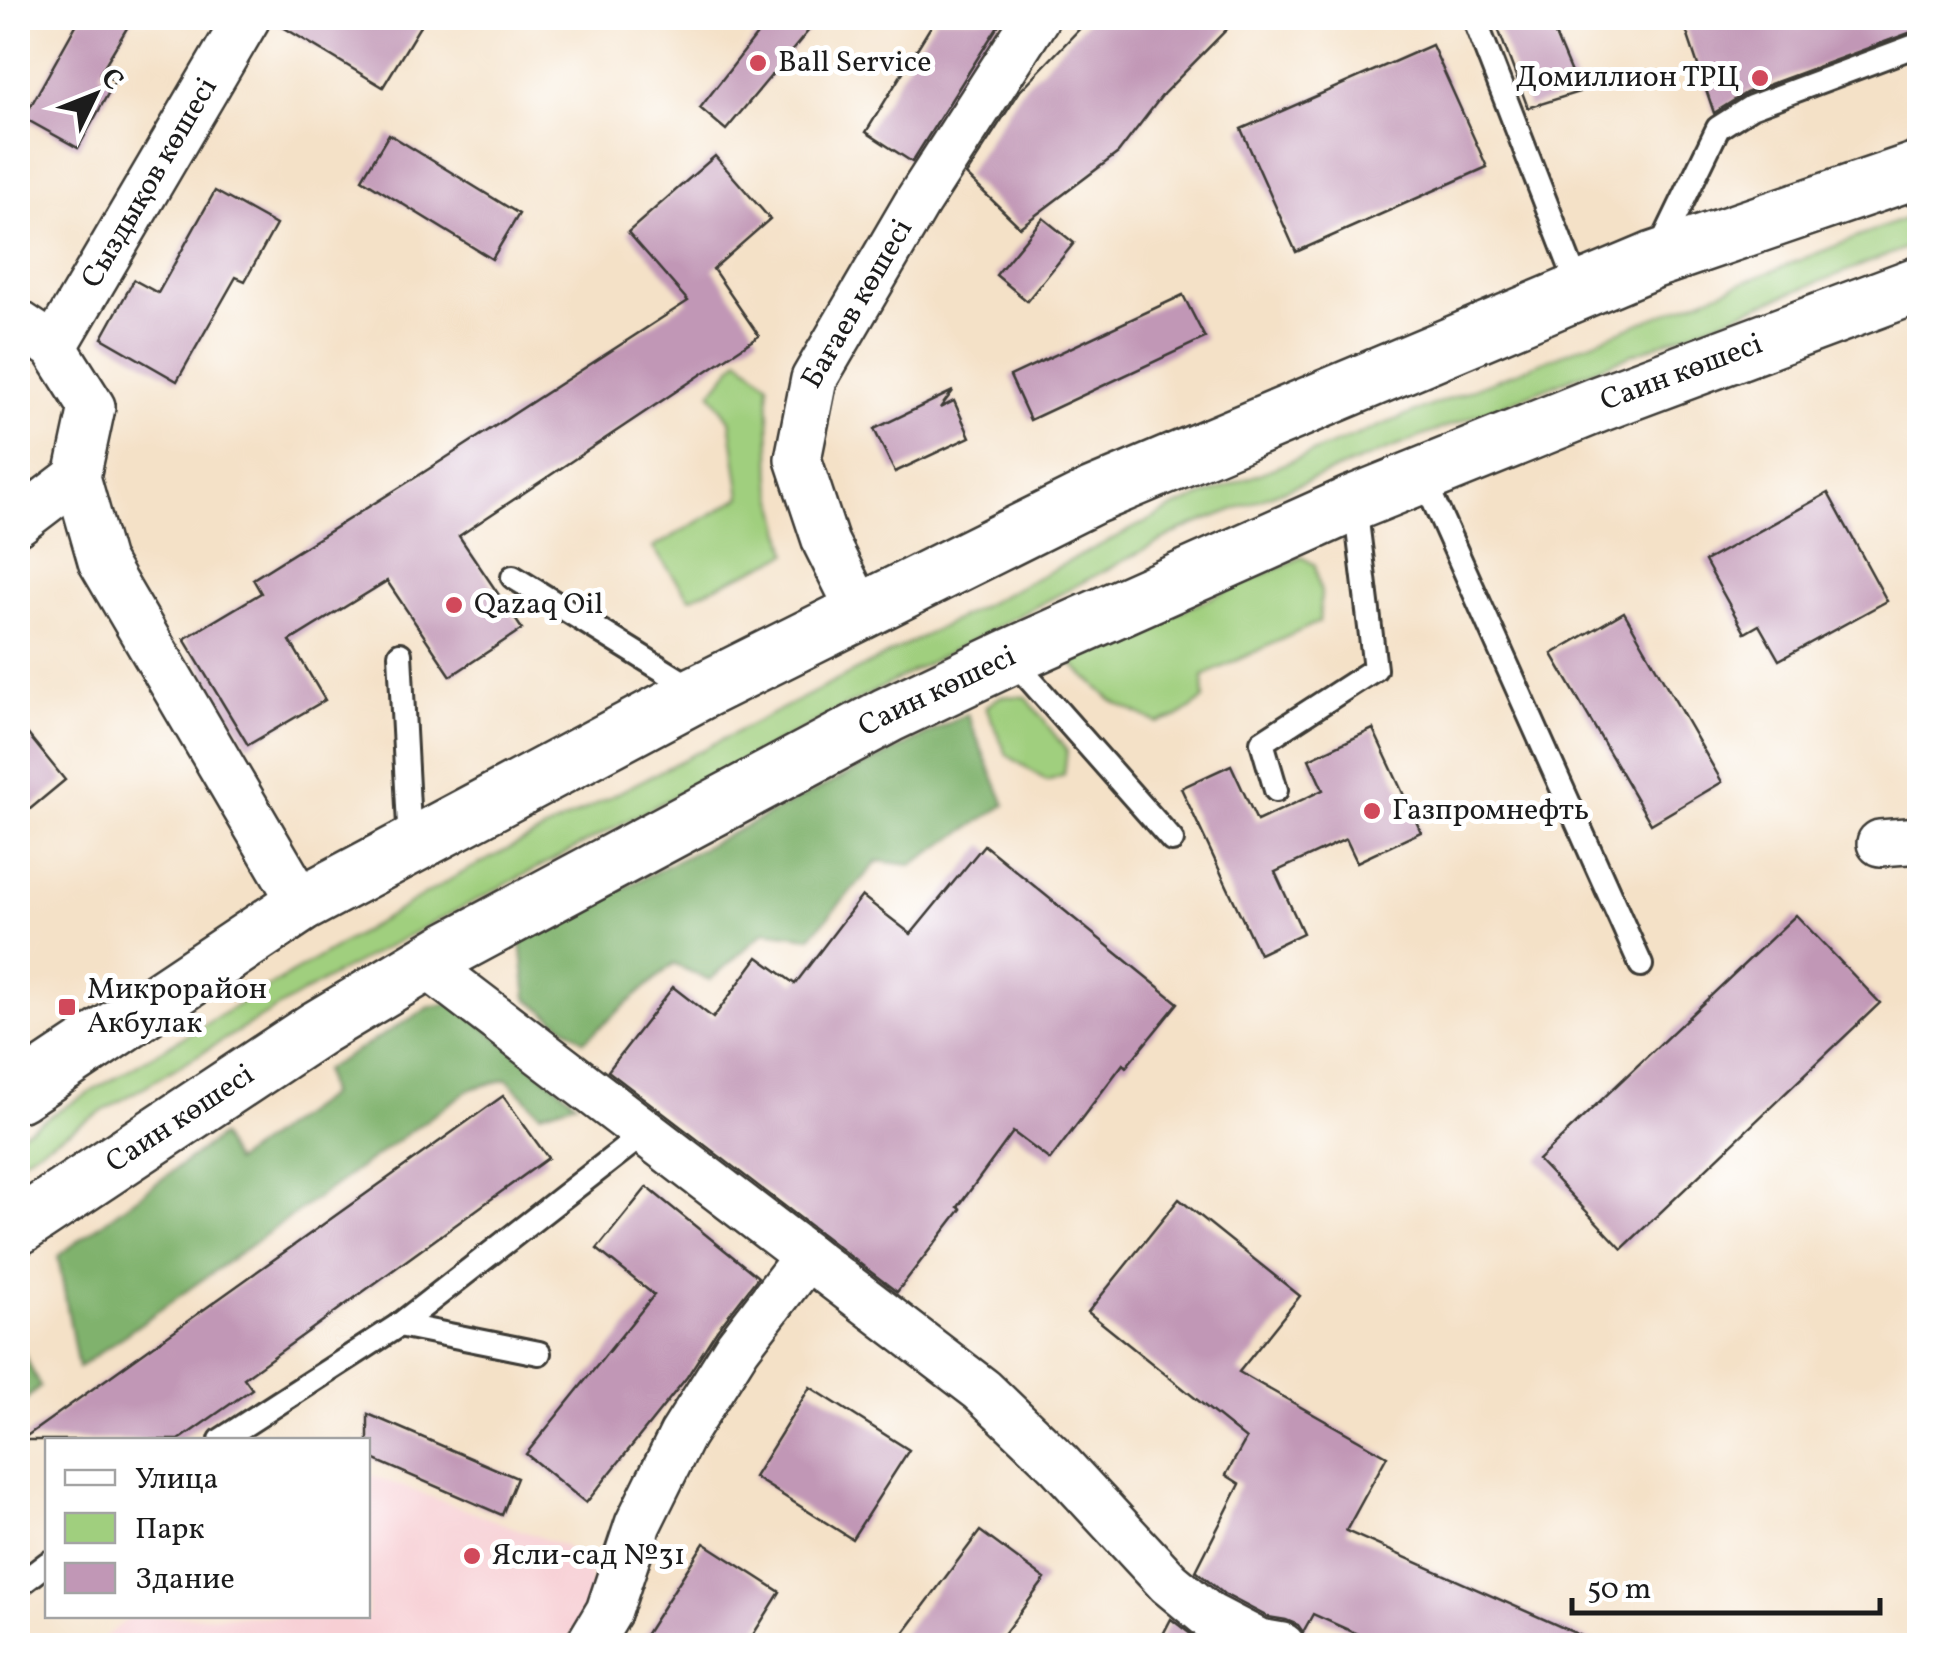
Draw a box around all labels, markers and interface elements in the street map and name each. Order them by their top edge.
place label: Ball Service [778,42,931,84]
north arrow [45,45,145,145]
marker: Ball Service [747,52,769,74]
place label: Домиллион ТРЦ [1516,57,1740,99]
marker: Домиллион ТРЦ [1749,67,1771,89]
street label: Сыздықов көшесі [75,70,225,294]
street label: Бағаев көшесі [792,212,924,397]
street label: Саин көшесі [1595,324,1769,423]
place label: Qazaq Oil [474,584,603,626]
marker: Qazaq Oil [443,594,465,616]
street label: Саин көшесі [851,636,1023,748]
place label: Газпромнефть [1392,790,1589,832]
marker: Газпромнефть [1361,800,1383,822]
place label: Микрорайон Акбулак [87,969,267,1045]
marker: Микрорайон Акбулак [56,996,78,1018]
street label: Саин көшесі [98,1055,263,1184]
legend [45,1438,370,1618]
text: Улица [135,1459,218,1501]
text: Парк [135,1509,204,1551]
place label: Ясли-сад №31 [492,1535,685,1577]
marker: Ясли-сад №31 [461,1545,483,1567]
scale bar [1572,1553,1880,1615]
text: Здание [135,1559,235,1601]
text: 50 m [1587,1569,1651,1611]

